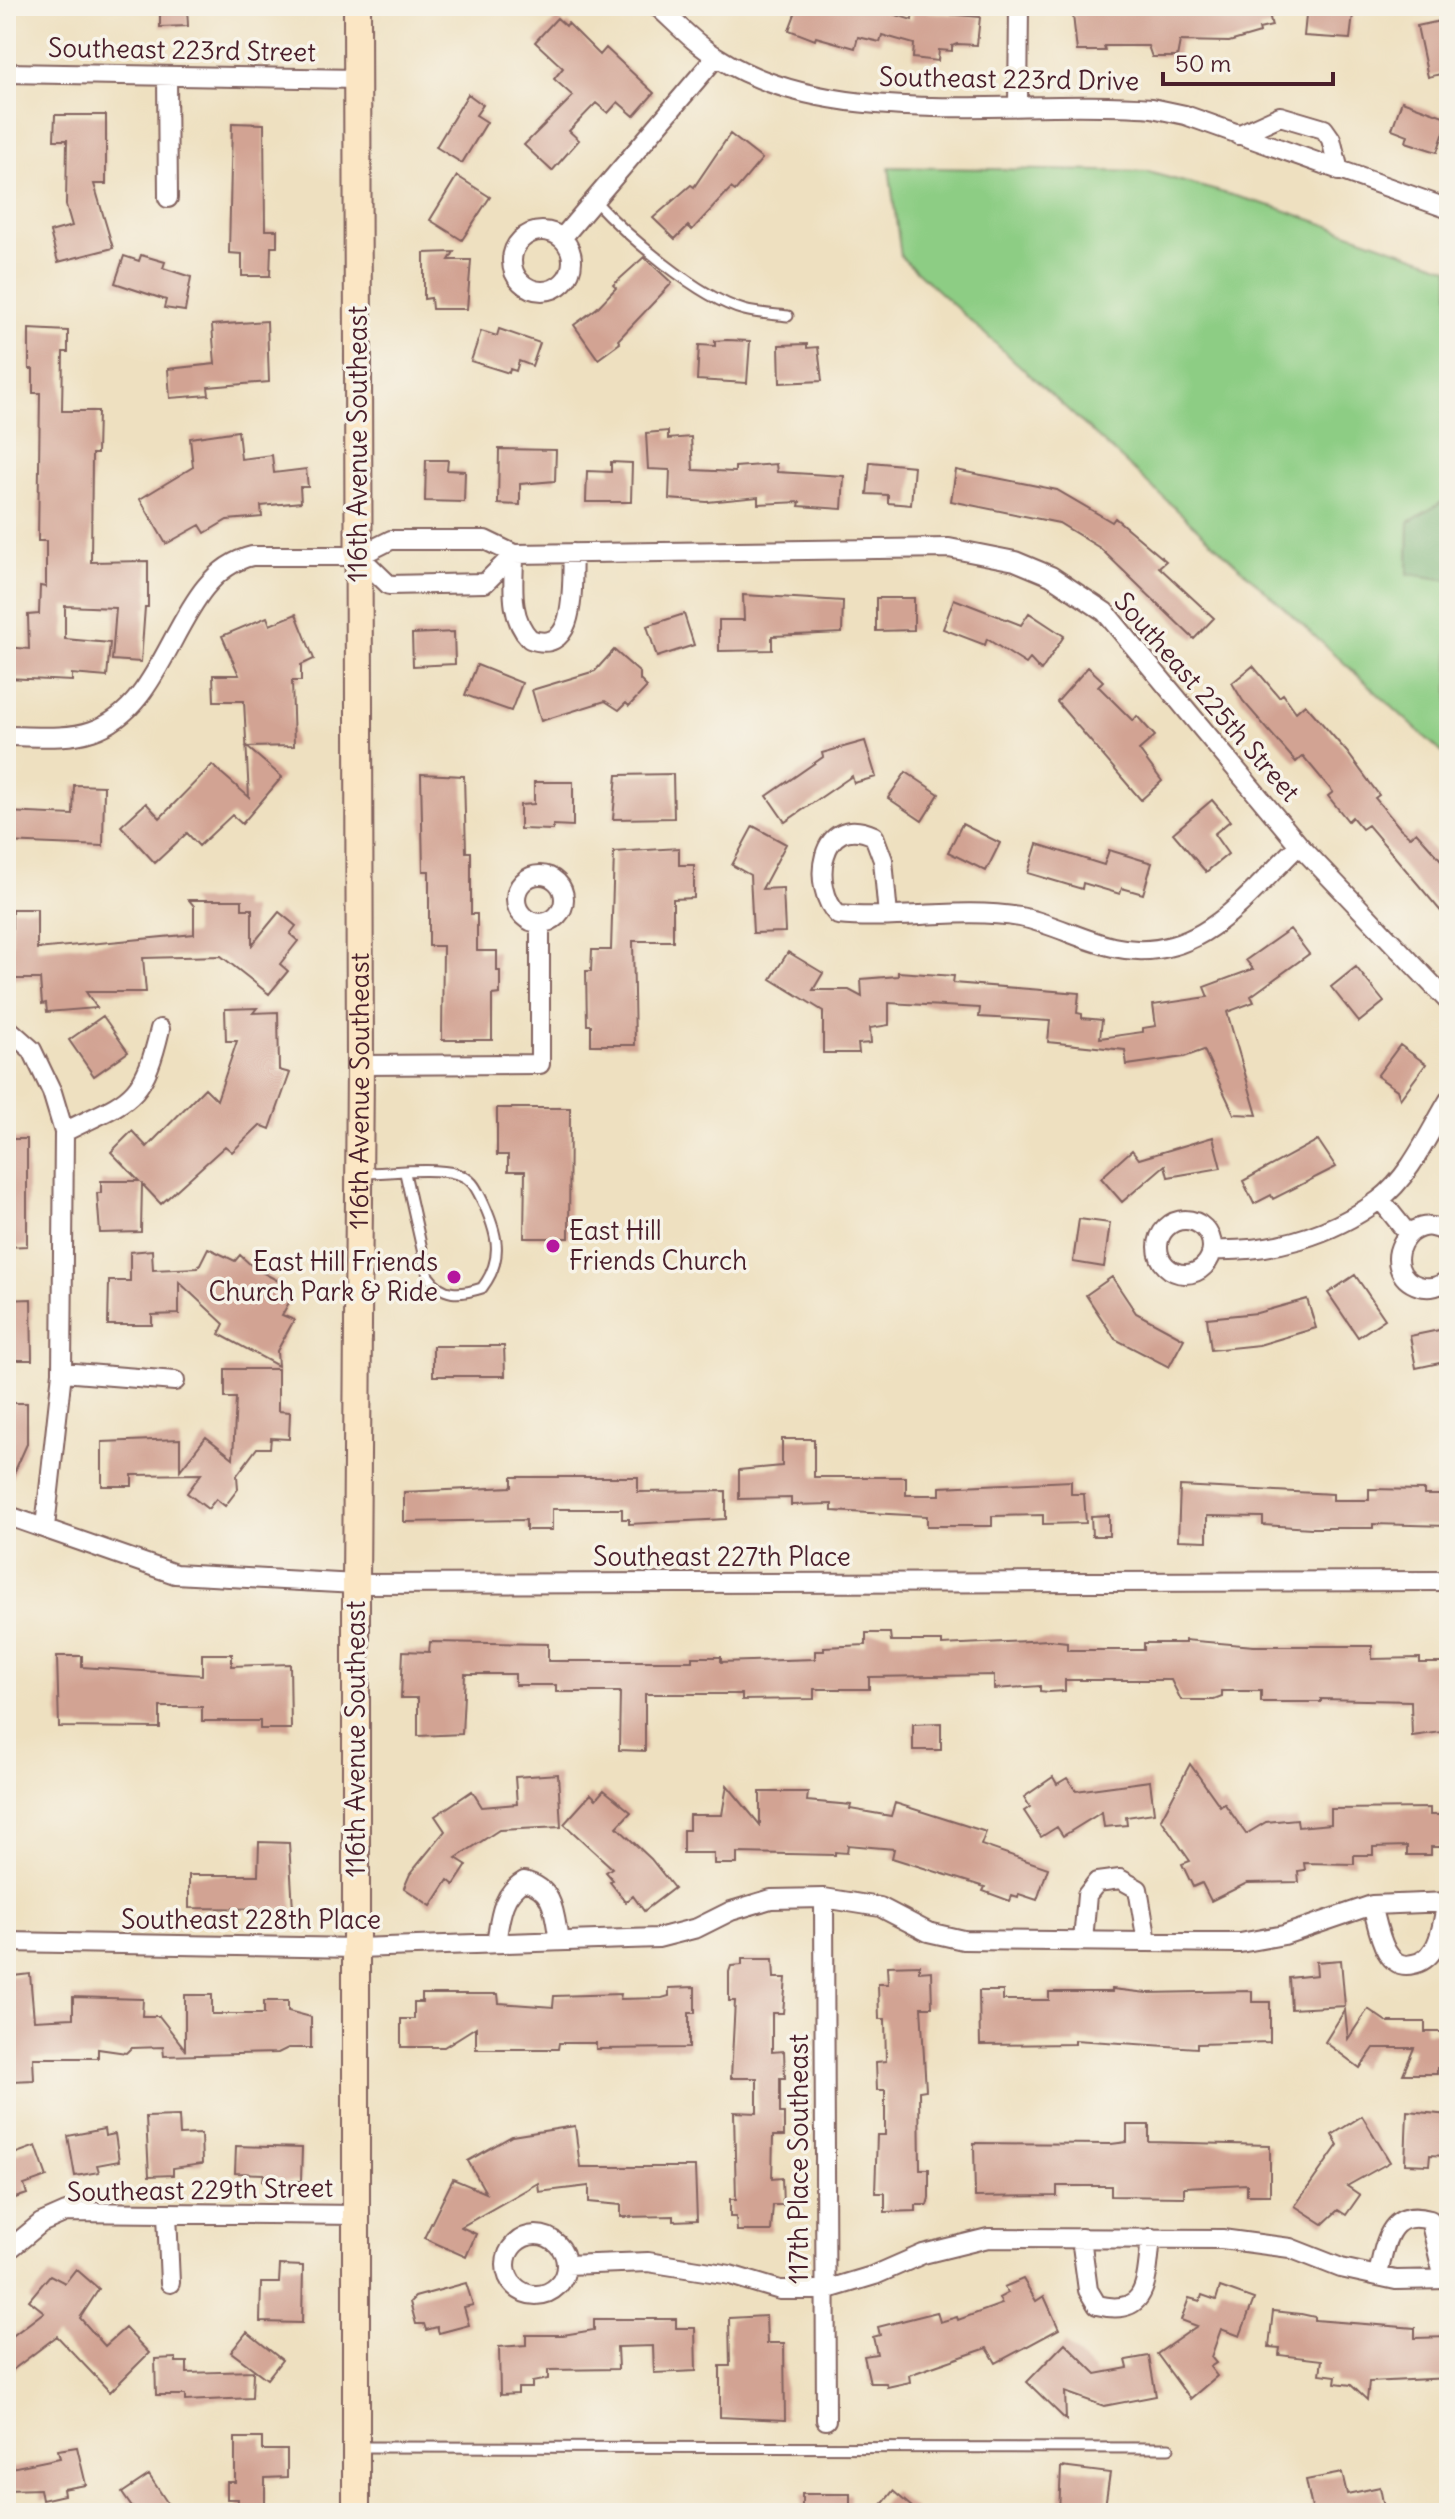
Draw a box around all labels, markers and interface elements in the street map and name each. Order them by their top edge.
street label: Southeast 223rd Street [48,31,317,68]
scale bar [1163,36,1333,86]
text: 50 m [1175,48,1231,78]
street label: Southeast 223rd Drive [879,60,1139,97]
street label: 116th Avenue Southeast [341,306,374,582]
street label: Southeast 225th Street [1108,585,1307,808]
street label: 116th Avenue Southeast [342,952,376,1229]
place label: East Hill Friends Church [569,1214,747,1277]
marker: East Hill Friends Church [544,1237,562,1255]
place label: East Hill Friends Church Park & Ride [209,1245,438,1308]
marker: East Hill Friends Church Park & Ride [445,1268,463,1286]
street label: Southeast 227th Place [593,1540,851,1573]
street label: 116th Avenue Southeast [339,1601,372,1877]
street label: Southeast 228th Place [121,1903,381,1936]
street label: 117th Place Southeast [782,2034,815,2284]
street label: Southeast 229th Street [66,2171,334,2208]

